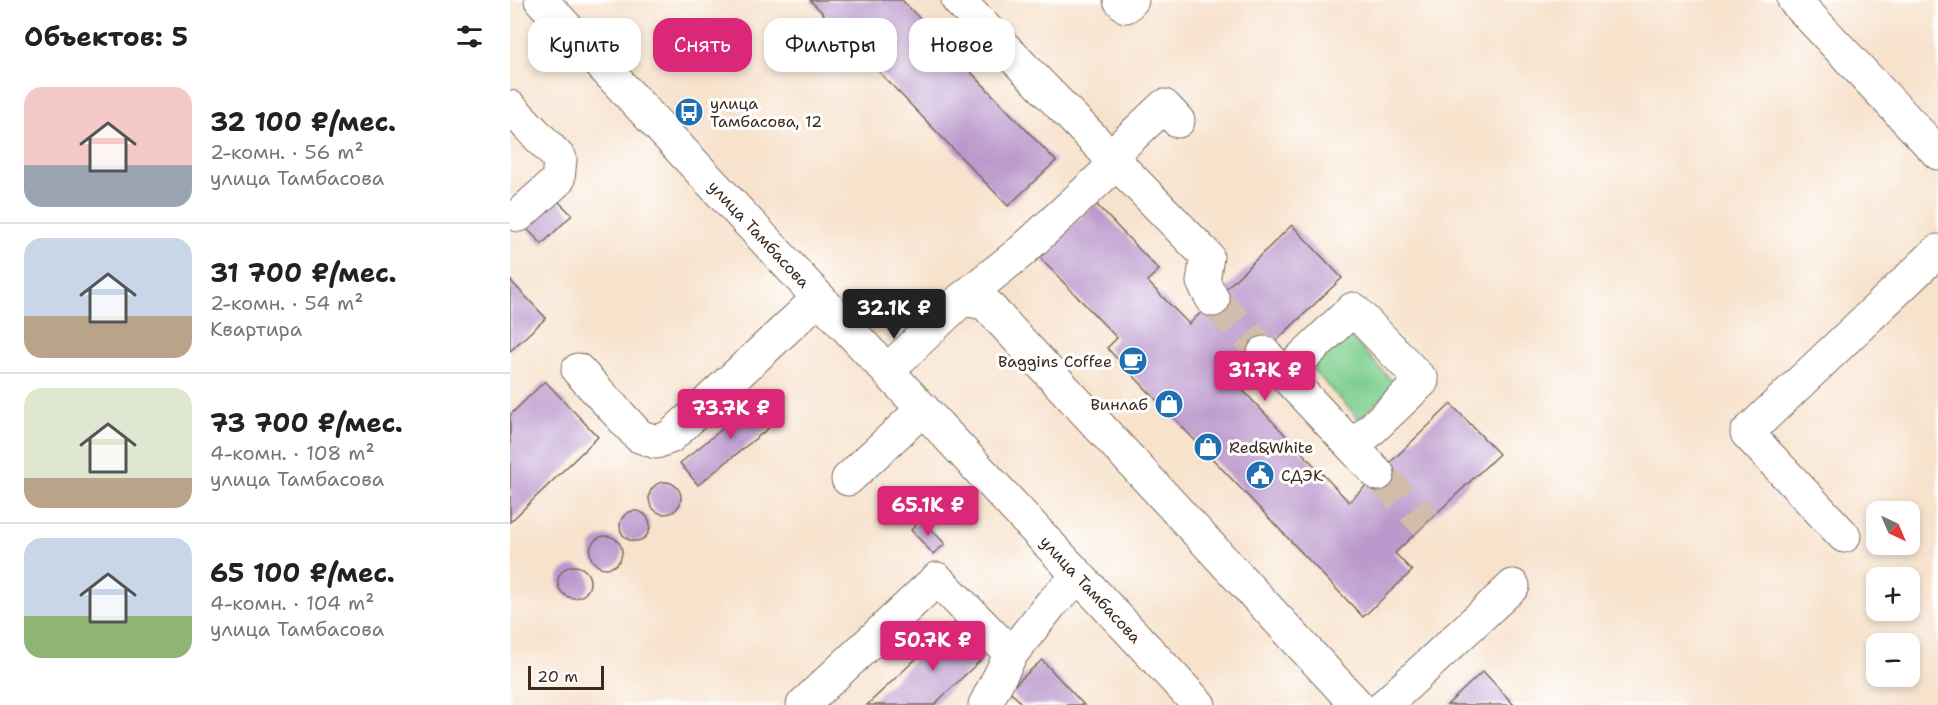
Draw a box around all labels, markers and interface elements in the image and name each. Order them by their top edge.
chip: Купить [528,18,641,72]
chip: Снять [653,18,752,72]
chip: Фильтры [764,18,897,72]
chip: Новое [909,18,1015,72]
text: Объектов: 5 [24,19,188,54]
icon: filters [453,20,486,53]
place label: улица Тамбасова, 12 [710,93,822,132]
bus stop icon: улица Тамбасова, 12 [673,96,705,128]
text: 32 100 ₽/мес. [210,104,396,139]
icon: home [72,111,144,183]
text: 2-комн. · 56 m² [210,139,364,165]
text: улица Тамбасова [210,165,384,191]
street label: улица Тамбасова [704,176,814,292]
text: 31 700 ₽/мес. [210,255,396,290]
icon: home [72,262,144,334]
pin: 32.1K ₽ [839,289,949,340]
text: 2-комн. · 54 m² [210,290,364,316]
text: 32.1K ₽ [857,295,931,321]
text: Квартира [210,316,302,342]
cafe icon: Baggins Coffee [1117,345,1149,377]
place label: Baggins Coffee [998,351,1112,372]
pin: 31.7K ₽ [1210,351,1320,402]
text: 31.7K ₽ [1228,357,1302,383]
shop icon: Винлаб [1153,388,1185,420]
pin: 73.7K ₽ [676,389,786,440]
place label: Винлаб [1091,394,1148,415]
text: 73.7K ₽ [692,395,770,421]
text: 73 700 ₽/мес. [210,405,403,440]
icon: home [72,412,144,484]
shop icon: Red&White [1192,431,1224,463]
place label: Red&White [1229,437,1313,458]
text: 4-комн. · 108 m² [210,440,375,466]
public building icon: СДЭК [1244,459,1276,491]
place label: СДЭК [1281,465,1324,486]
text: улица Тамбасова [210,466,384,492]
pin: 65.1K ₽ [873,486,983,537]
text: 65.1K ₽ [891,492,965,518]
north arrow [1866,501,1920,555]
map controls [1866,501,1920,687]
street label: улица Тамбасова [1035,531,1146,648]
text: 65 100 ₽/мес. [210,555,395,590]
icon: home [72,562,144,634]
button: + [1866,567,1920,621]
text: 4-комн. · 104 m² [210,590,374,616]
text: улица Тамбасова [210,616,384,642]
pin: 50.7K ₽ [878,621,988,672]
text: 50.7K ₽ [894,627,972,653]
button: − [1866,633,1920,687]
scale bar [528,663,604,690]
text: 20 m [537,666,578,687]

